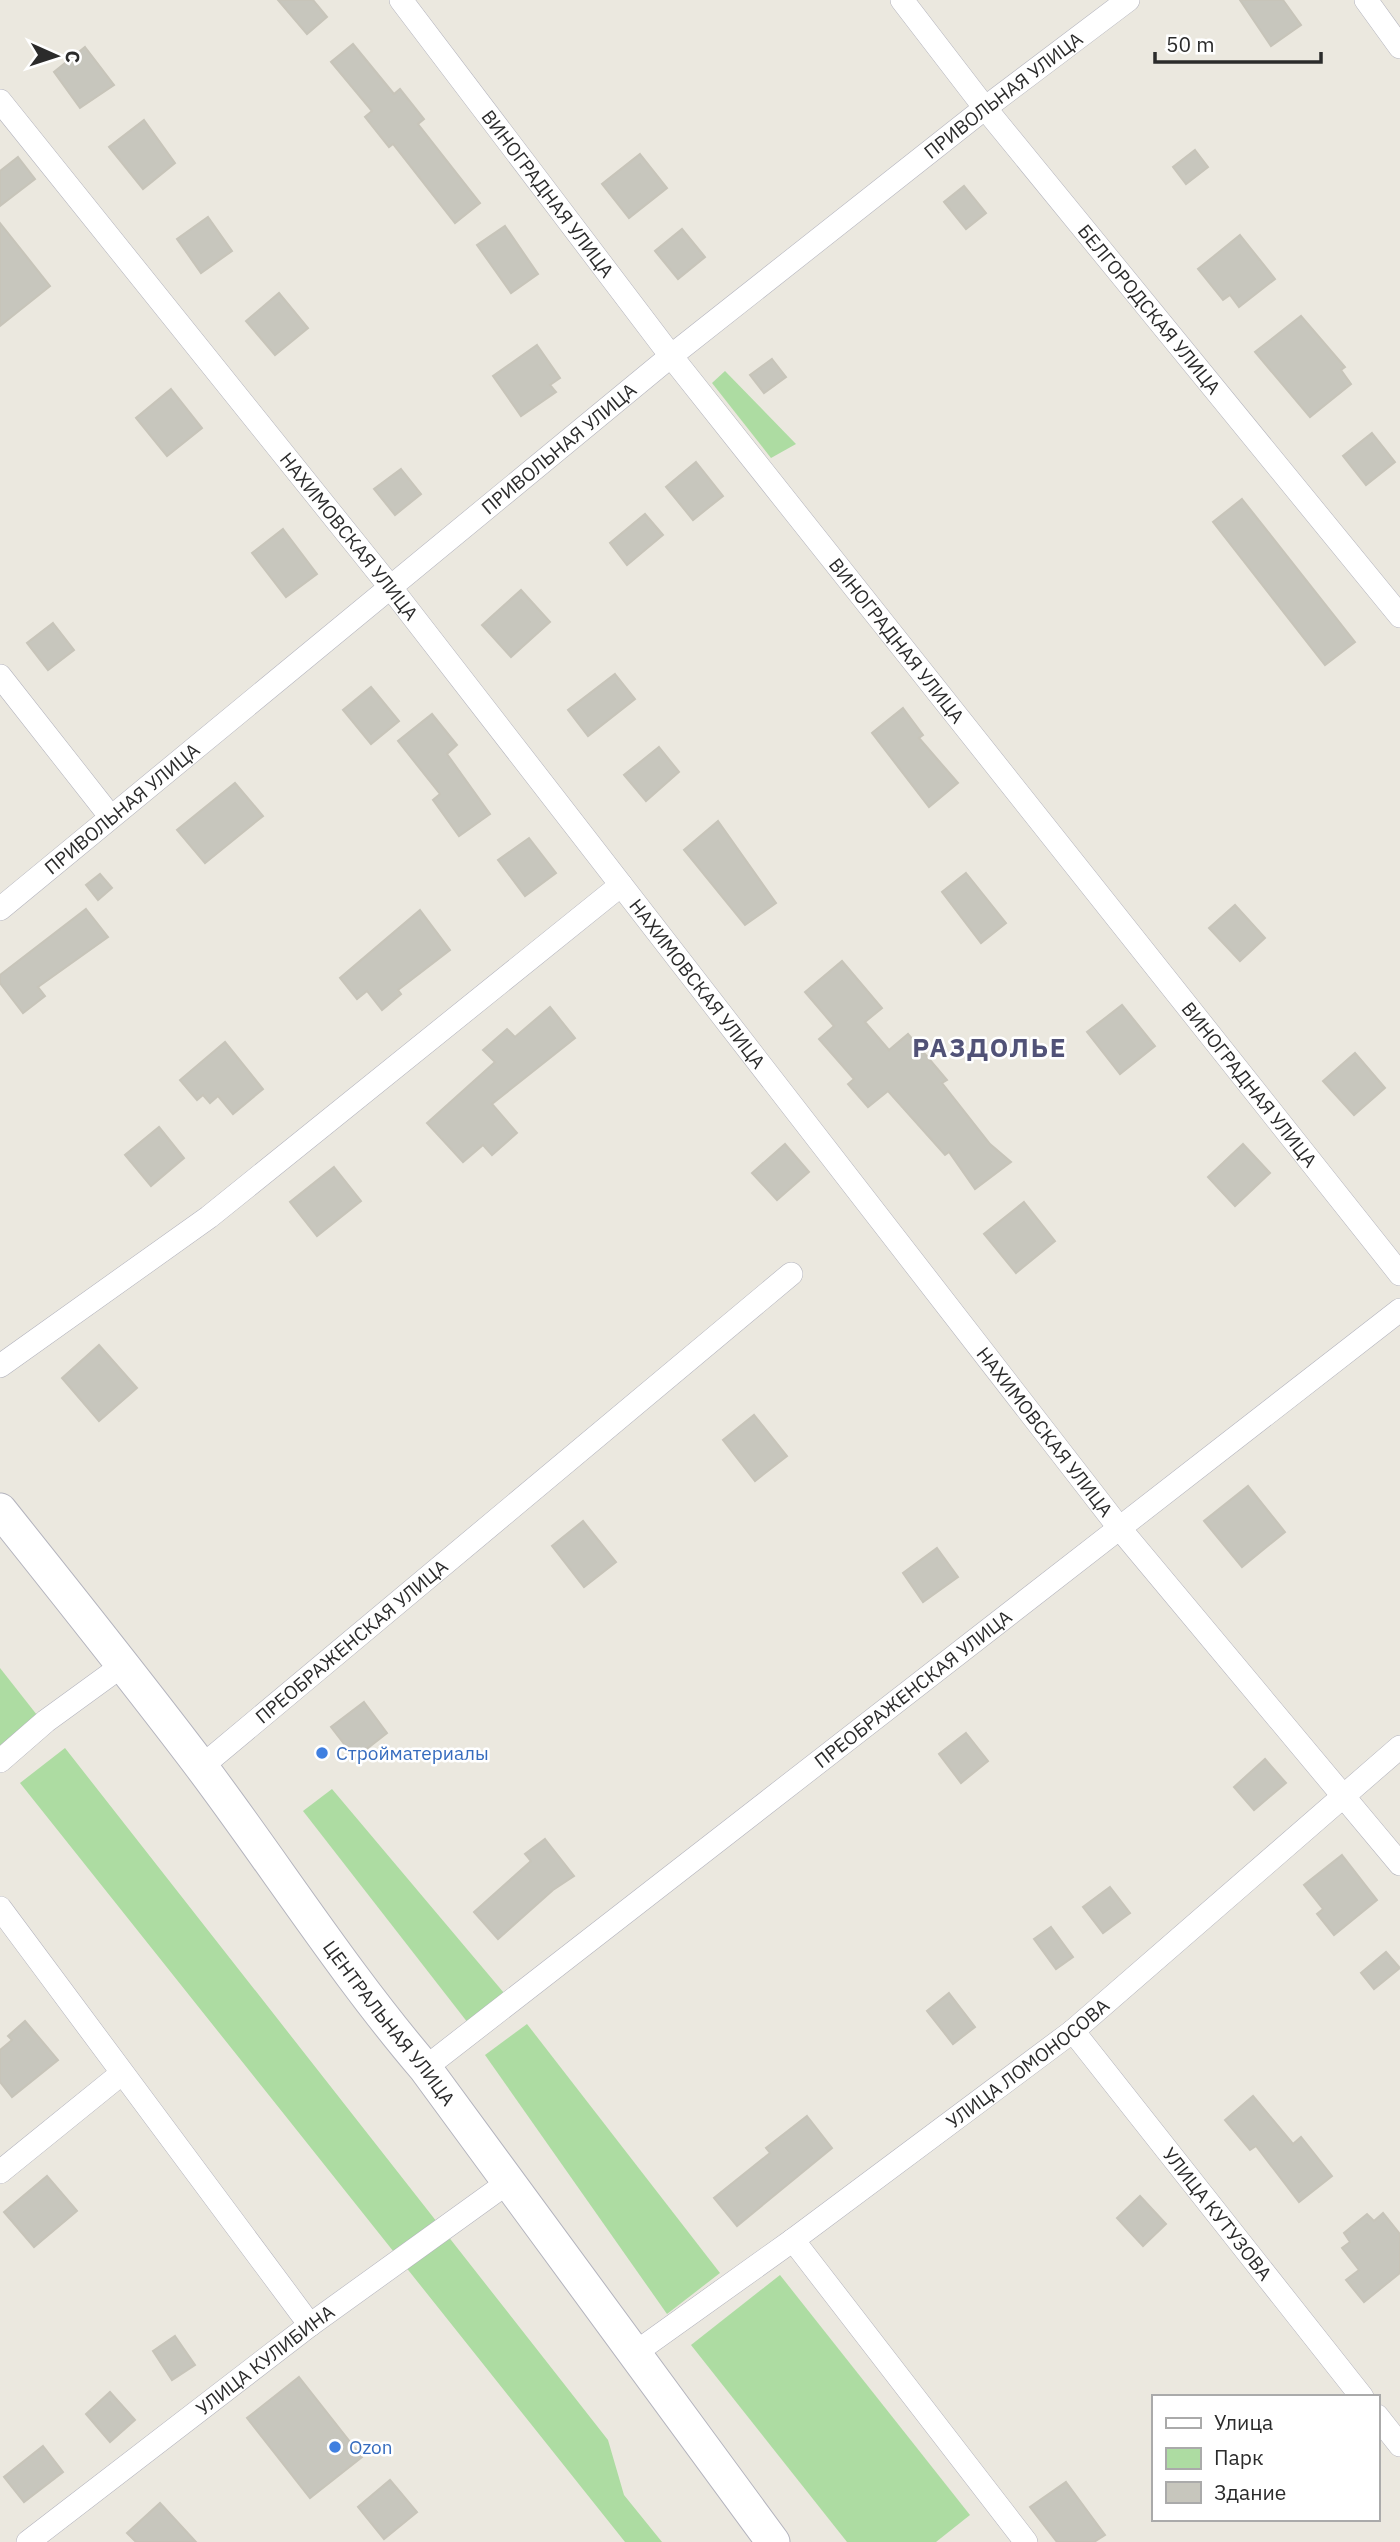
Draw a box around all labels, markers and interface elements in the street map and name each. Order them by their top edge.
north arrow [21,21,91,91]
scale bar [1155,21,1321,65]
street label: ПРИВОЛЬНАЯ УЛИЦА [919,27,1087,164]
text: 50 m [1166,30,1215,58]
text: С [61,50,85,64]
street label: ВИНОГРАДНАЯ УЛИЦА [477,105,619,282]
street label: БЕЛГОРОДСКАЯ УЛИЦА [1073,219,1226,399]
street label: ПРИВОЛЬНАЯ УЛИЦА [476,378,641,519]
street label: НАХИМОВСКАЯ УЛИЦА [275,447,423,625]
street label: ВИНОГРАДНАЯ УЛИЦА [824,553,970,728]
street label: ПРИВОЛЬНАЯ УЛИЦА [40,738,204,879]
street label: НАХИМОВСКАЯ УЛИЦА [624,894,771,1073]
street label: ВИНОГРАДНАЯ УЛИЦА [1177,997,1322,1172]
district label: РАЗДОЛЬЕ [912,1030,1068,1064]
street label: НАХИМОВСКАЯ УЛИЦА [972,1342,1118,1521]
street label: ПРЕОБРАЖЕНСКАЯ УЛИЦА [250,1554,452,1729]
street label: ПРЕОБРАЖЕНСКАЯ УЛИЦА [809,1605,1016,1773]
place label: Стройматериалы [336,1741,489,1765]
marker: Стройматериалы [314,1745,330,1761]
street label: ЦЕНТРАЛЬНАЯ УЛИЦА [318,1936,460,2110]
street label: УЛИЦА ЛОМОНОСОВА [941,1993,1114,2133]
street label: УЛИЦА КУТУЗОВА [1158,2143,1277,2285]
street label: УЛИЦА КУЛИБИНА [191,2299,339,2420]
legend [1152,2395,1379,2521]
text: Улица [1214,2408,1273,2436]
place label: Ozon [349,2435,393,2459]
marker: Ozon [327,2439,343,2455]
text: Парк [1214,2443,1264,2471]
text: Здание [1214,2478,1286,2506]

